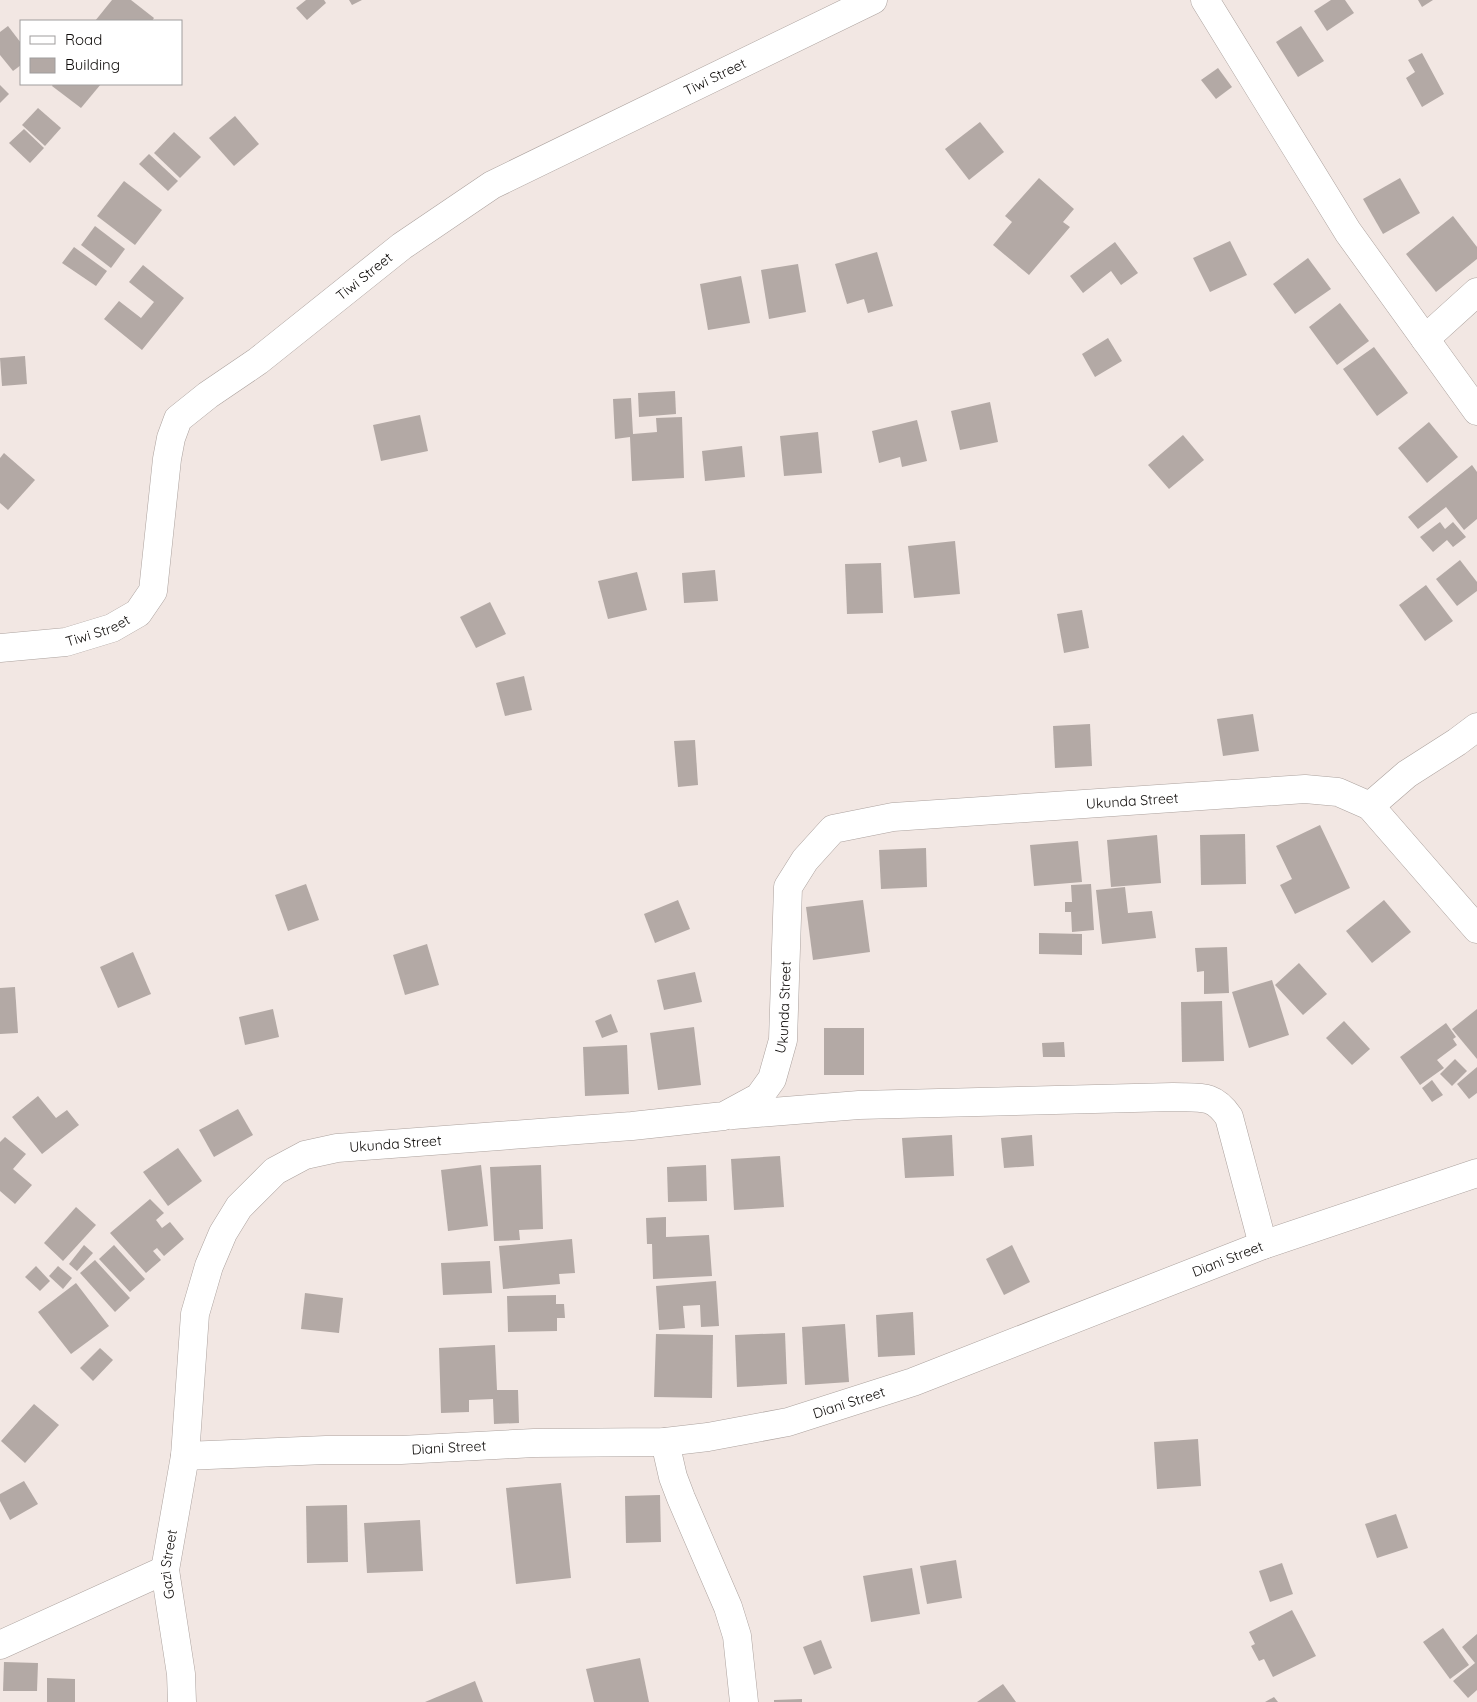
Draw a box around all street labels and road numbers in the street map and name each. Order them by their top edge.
street label: Tiwi Street [681,54,749,100]
street label: Tiwi Street [332,248,396,304]
street label: Tiwi Street [64,610,133,651]
street label: Ukunda Street [1085,789,1179,813]
street label: Ukunda Street [771,960,795,1056]
street label: Ukunda Street [349,1131,443,1156]
street label: Diani Street [1189,1237,1266,1281]
street label: Diani Street [811,1382,888,1422]
street label: Diani Street [411,1437,487,1458]
street label: Gazi Street [156,1528,181,1600]

